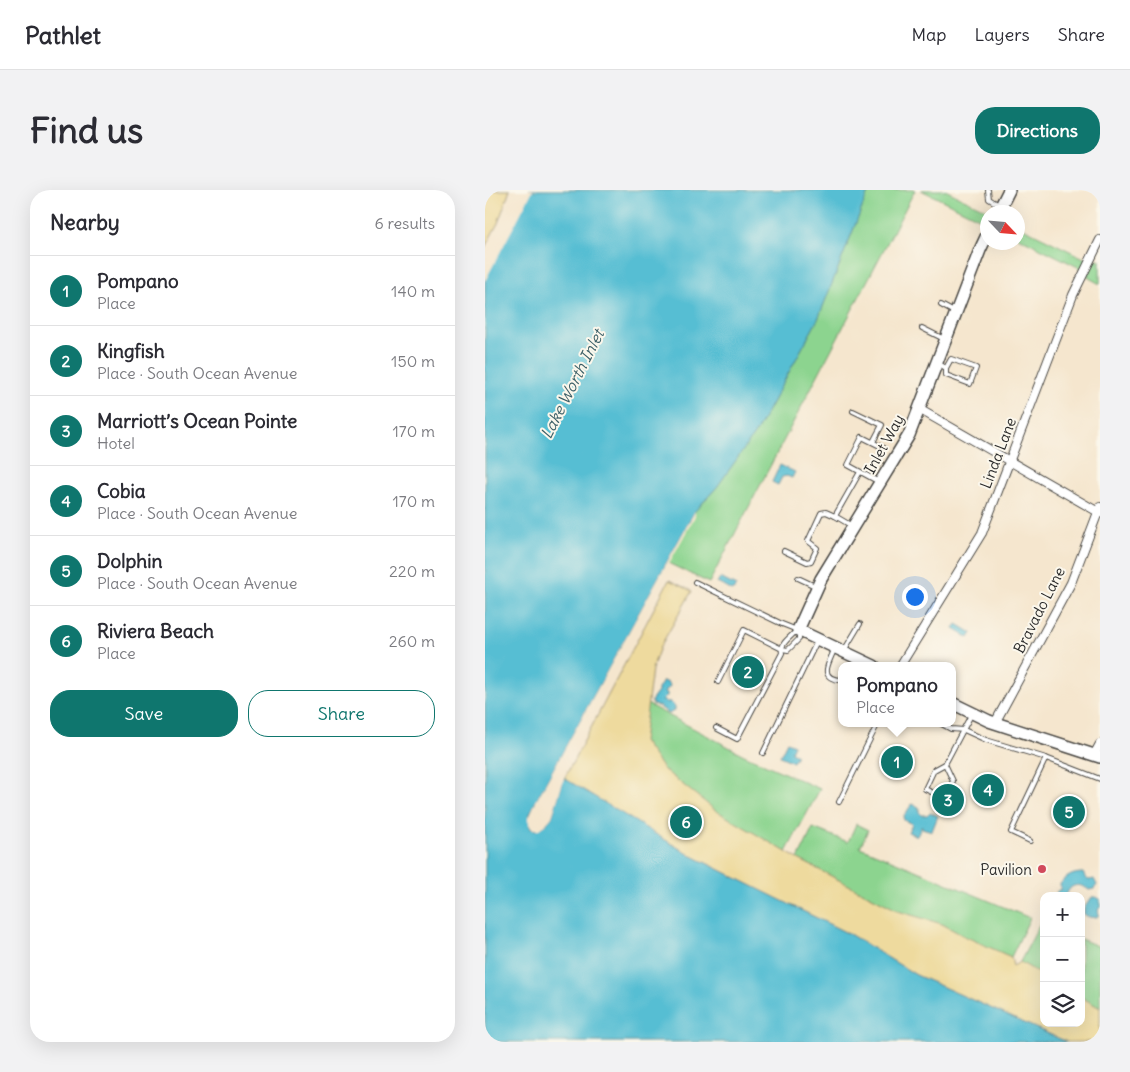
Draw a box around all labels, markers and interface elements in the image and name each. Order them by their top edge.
text: Pathlet [25,20,101,50]
text: Map [911,23,946,46]
text: Layers [974,23,1030,46]
text: Share [1058,23,1105,46]
button: Directions [975,107,1100,154]
text: Find us [30,108,143,152]
north arrow [980,205,1025,250]
text: Nearby [50,209,120,236]
text: 6 results [374,213,435,233]
text: Pompano [97,269,179,293]
text: 1 [63,281,69,301]
text: 140 m [391,281,435,301]
text: Place [97,293,136,313]
water label: Lake Worth Inlet [536,324,609,442]
text: Kingfish [97,339,165,363]
text: 2 [62,351,70,371]
text: 150 m [391,351,435,371]
text: Place · South Ocean Avenue [97,363,297,383]
text: Marriott’s Ocean Pointe [97,409,297,433]
street label: Inlet Way [860,411,908,477]
street label: Linda Lane [976,415,1020,491]
text: 3 [61,421,71,441]
text: 170 m [392,421,435,441]
text: Hotel [97,433,135,453]
text: Cobia [97,479,146,503]
text: 4 [61,491,71,511]
text: 170 m [392,491,435,511]
text: Place · South Ocean Avenue [97,503,297,523]
text: Dolphin [97,549,162,573]
text: 5 [61,561,71,581]
text: 220 m [389,561,435,581]
street label: Bravado Lane [1009,564,1069,656]
text: Place · South Ocean Avenue [97,573,297,593]
your location [902,584,928,610]
text: Riviera Beach [97,619,214,643]
text: 6 [61,631,71,651]
text: 260 m [389,631,435,651]
text: Place [97,643,136,663]
pin: 2 [732,653,764,691]
popup [838,662,956,727]
text: Pompano [856,673,938,697]
button: Save [50,690,238,737]
button: Share [248,690,435,737]
text: Place [856,697,895,717]
pin: 1 [881,743,913,781]
pin: 4 [972,771,1004,809]
pin: 3 [932,781,964,819]
pin: 5 [1053,793,1085,831]
pin: 6 [670,803,702,841]
place label: Pavilion [980,860,1032,879]
marker: Pavilion [1036,863,1048,875]
map controls [1040,892,1085,1027]
button: + [1040,892,1085,937]
button: − [1040,937,1085,982]
button: layers [1040,982,1085,1027]

